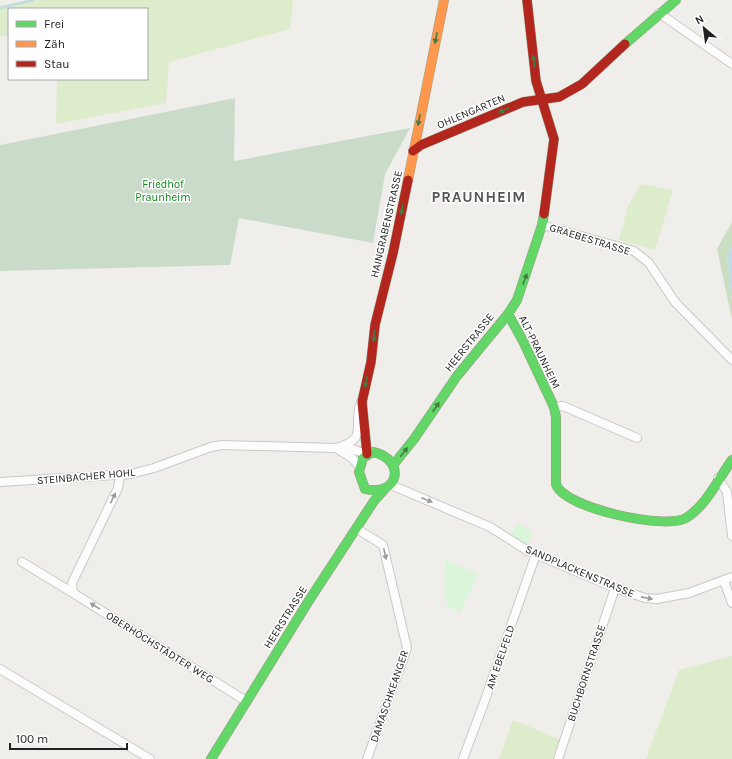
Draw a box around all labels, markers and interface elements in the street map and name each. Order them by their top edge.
legend [8,8,148,80]
north arrow [684,8,724,48]
text: N [693,12,706,27]
text: Frei [44,17,64,31]
one-way arrow [433,32,439,45]
text: Zäh [44,37,65,51]
one-way arrow [530,55,537,67]
text: Stau [44,57,70,71]
street label: OHLENGARTEN [435,91,507,132]
one-way arrow [498,108,510,114]
one-way arrow [415,114,421,126]
street label: HAINGRABENSTRASSE [368,169,405,279]
park label: Friedhof Praunheim [135,178,191,204]
district label: PRAUNHEIM [432,188,526,206]
one-way arrow [398,203,404,215]
street label: GRAEBESTRASSE [548,221,632,258]
one-way arrow [522,273,528,285]
street label: HEERSTRASSE [442,311,497,374]
street label: ALT-PRAUNHEIM [516,313,563,391]
one-way arrow [370,330,377,342]
one-way arrow [362,376,368,388]
one-way arrow [432,402,440,412]
one-way arrow [399,446,408,457]
street label: STEINBACHER HOHL [36,466,137,487]
one-way arrow [110,492,116,504]
one-way arrow [421,497,432,503]
street label: SANDPLACKENSTRASSE [523,543,636,600]
one-way arrow [382,548,388,560]
street label: HEERSTRASSE [261,584,310,651]
one-way arrow [641,595,654,601]
one-way arrow [89,603,101,610]
street label: OBERHÖCHSTÄDTER WEG [103,608,217,686]
street label: AM EBELFELD [483,623,518,691]
street label: BUCHBORNSTRASSE [565,623,608,723]
street label: DAMASCHKEANGER [368,648,411,744]
scale bar [10,725,127,751]
text: 100 m [16,732,48,746]

